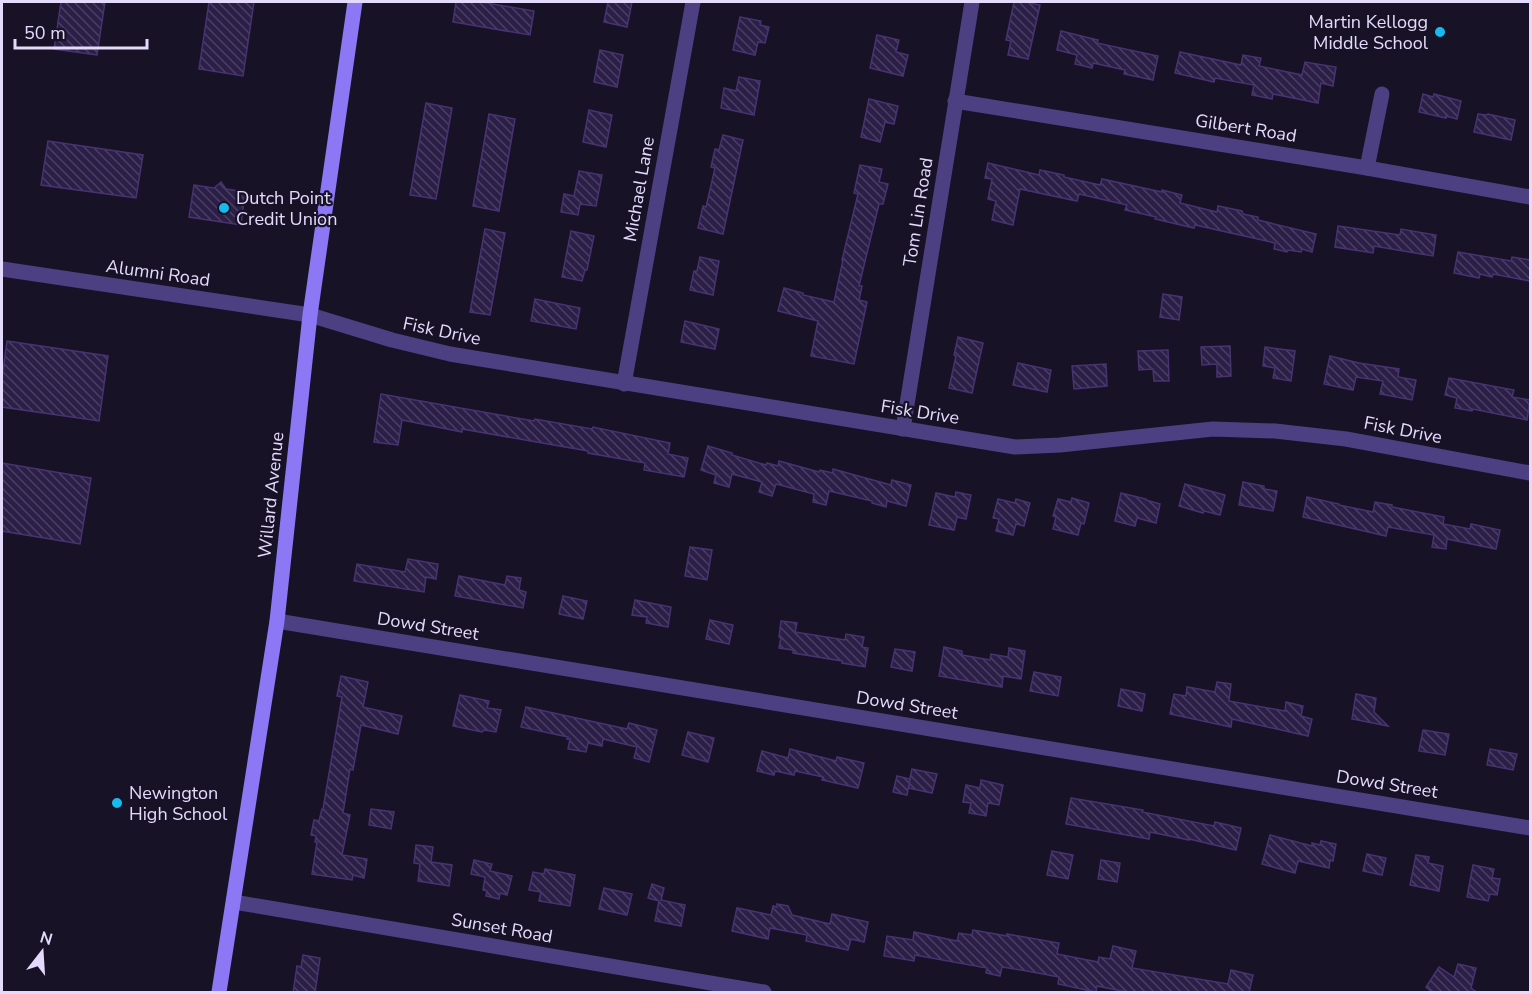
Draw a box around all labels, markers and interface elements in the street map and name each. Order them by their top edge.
place label: Martin Kellogg Middle School [1309,10,1429,55]
scale bar [15,12,147,50]
text: 50 m [24,21,66,45]
marker: Martin Kellogg Middle School [1433,25,1447,39]
street label: Gilbert Road [1194,108,1298,148]
street label: Michael Lane [618,135,660,243]
street label: Tom Lin Road [898,156,938,268]
place label: Dutch Point Credit Union [236,186,337,231]
marker: Dutch Point Credit Union [217,201,231,215]
street label: Alumni Road [104,254,212,292]
street label: Fisk Drive [401,311,483,351]
street label: Fisk Drive [879,394,961,430]
street label: Fisk Drive [1362,411,1444,449]
street label: Willard Avenue [252,431,290,559]
street label: Dowd Street [376,606,481,646]
street label: Dowd Street [855,685,960,725]
street label: Dowd Street [1335,764,1440,804]
place label: Newington High School [129,781,228,826]
marker: Newington High School [110,796,124,810]
street label: Sunset Road [449,907,555,949]
north arrow [12,922,72,982]
text: N [37,926,55,951]

